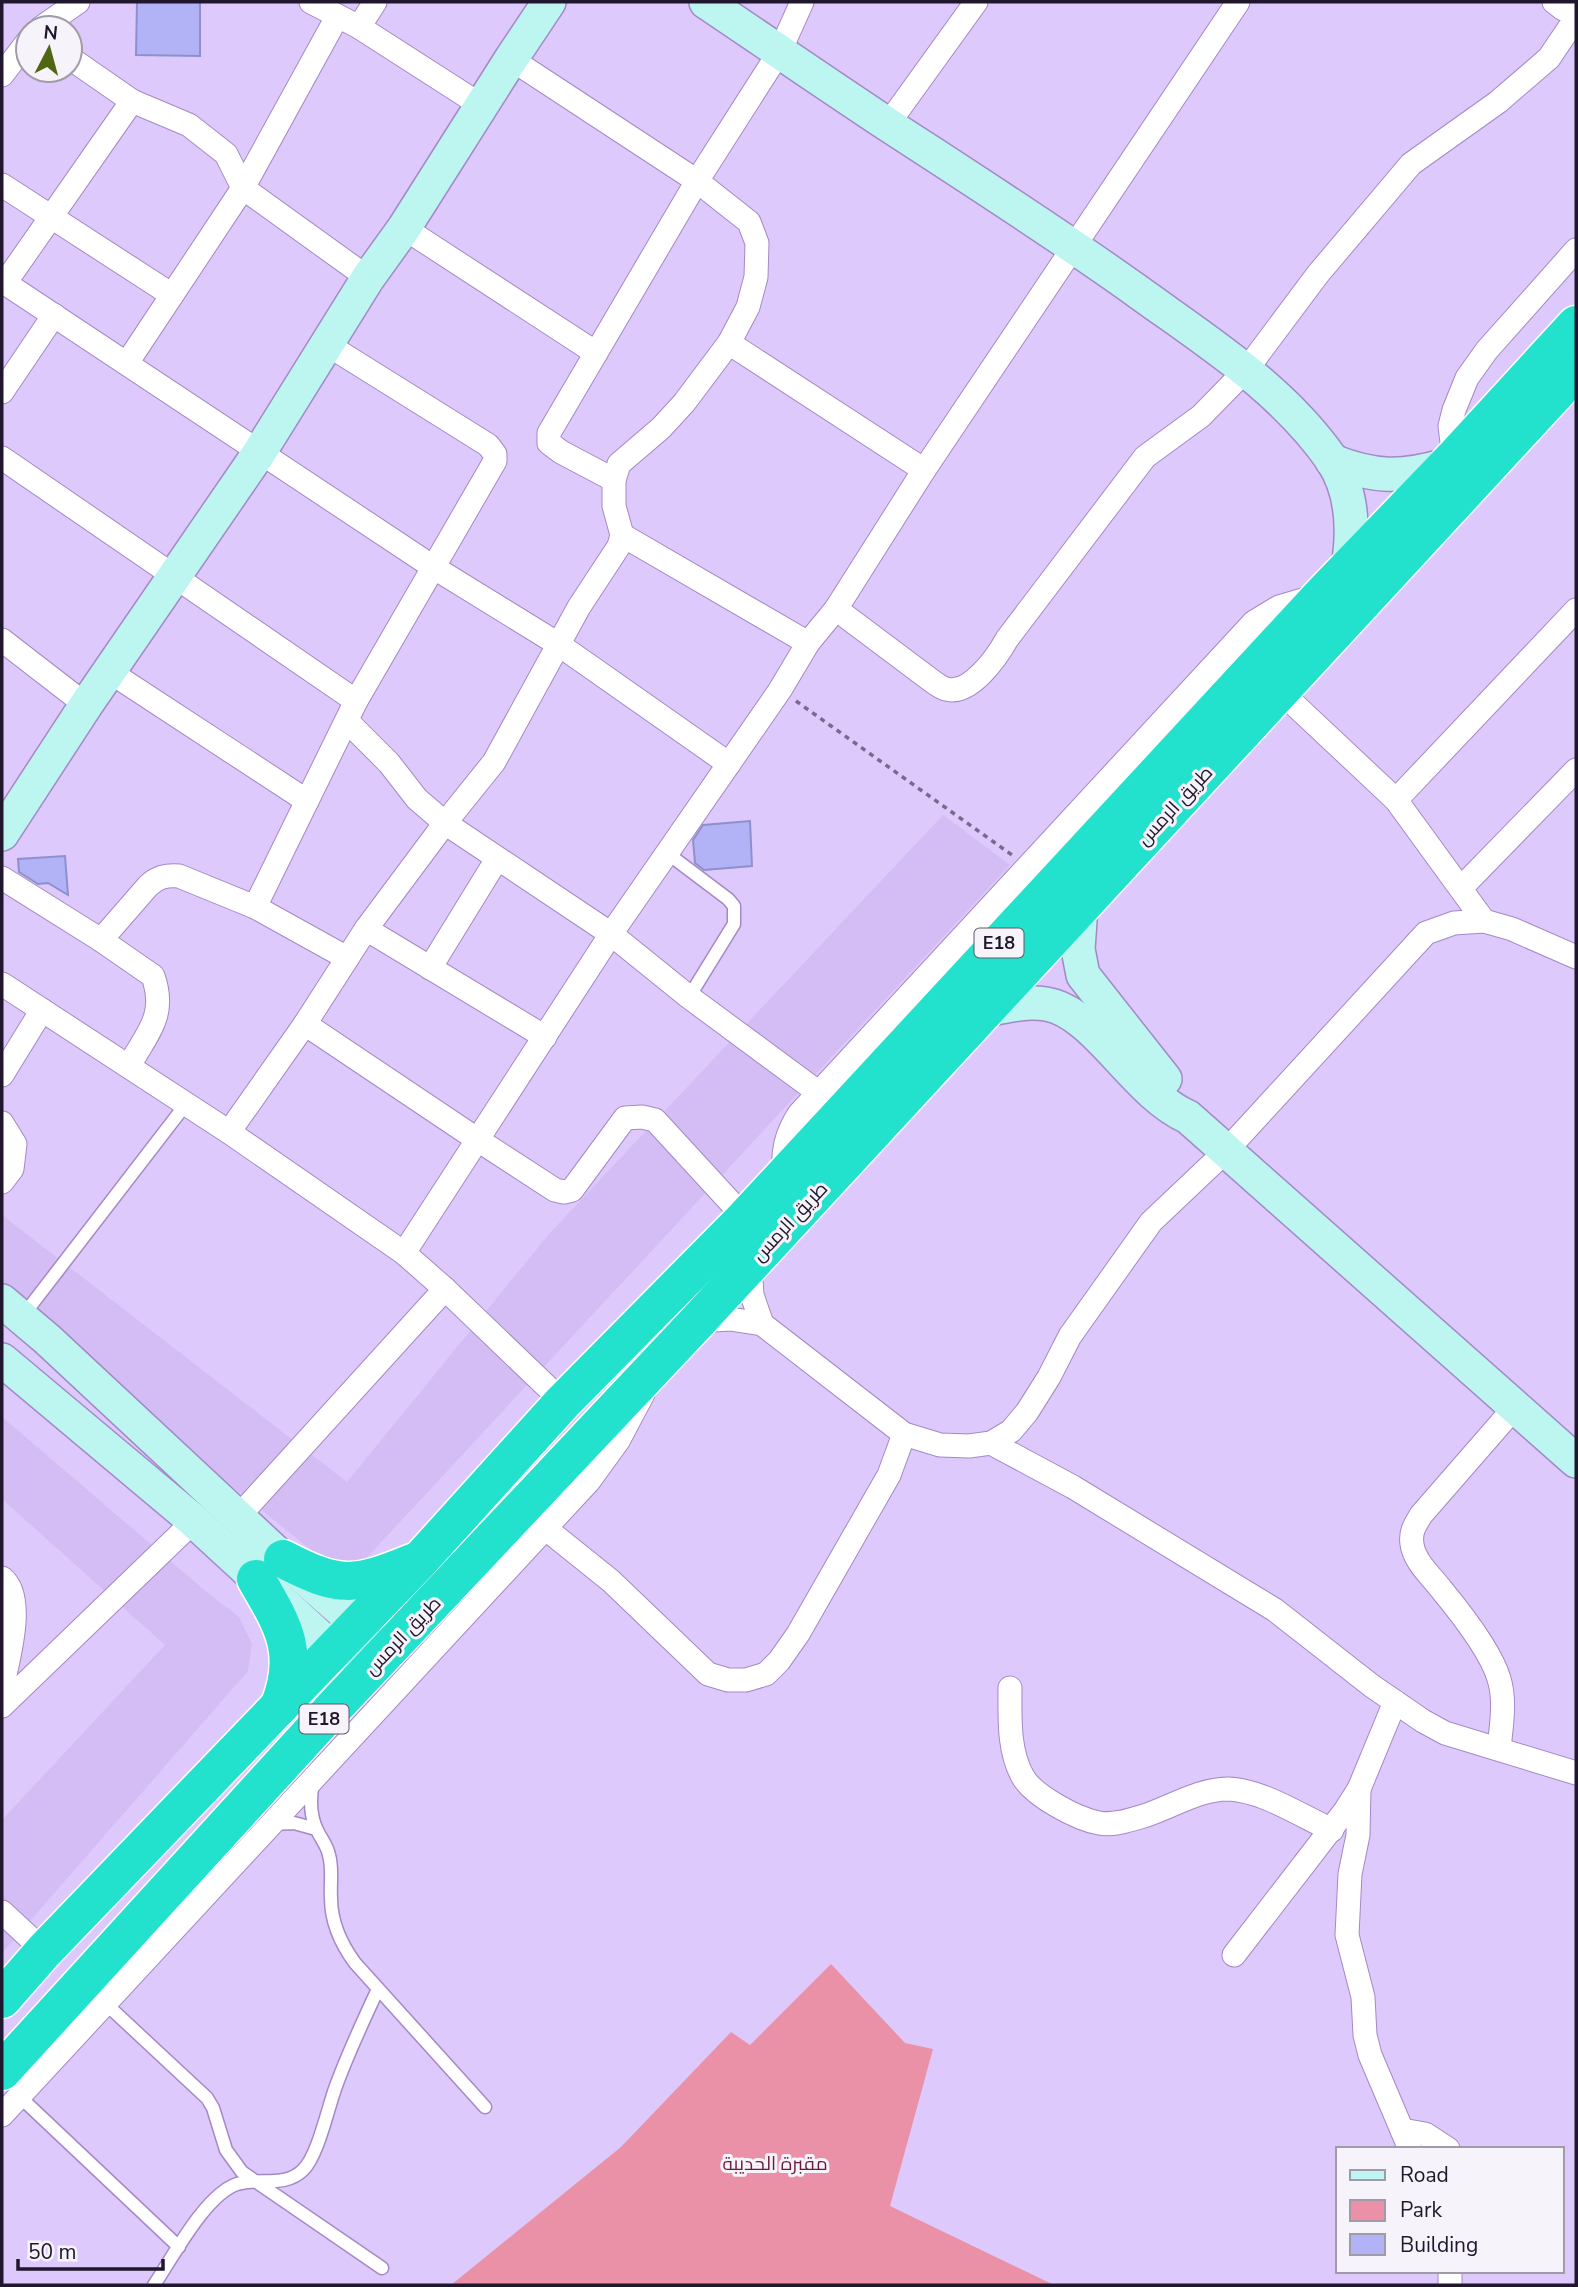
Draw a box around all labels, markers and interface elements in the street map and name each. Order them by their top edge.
north arrow [14,14,84,84]
text: N [42,19,59,47]
street label: طريق الرمس [1131,760,1219,852]
road number: E18 [974,928,1024,958]
street label: طريق الرمس [746,1176,834,1268]
street label: طريق الرمس [359,1591,447,1681]
road number: E18 [300,1704,348,1734]
legend [1336,2147,1564,2273]
park label: مقبرة الحديبة [722,2151,828,2177]
text: Road [1400,2161,1449,2189]
text: Park [1400,2196,1442,2224]
scale bar [18,2228,163,2272]
text: Building [1400,2231,1478,2259]
text: 50 m [28,2238,77,2266]

